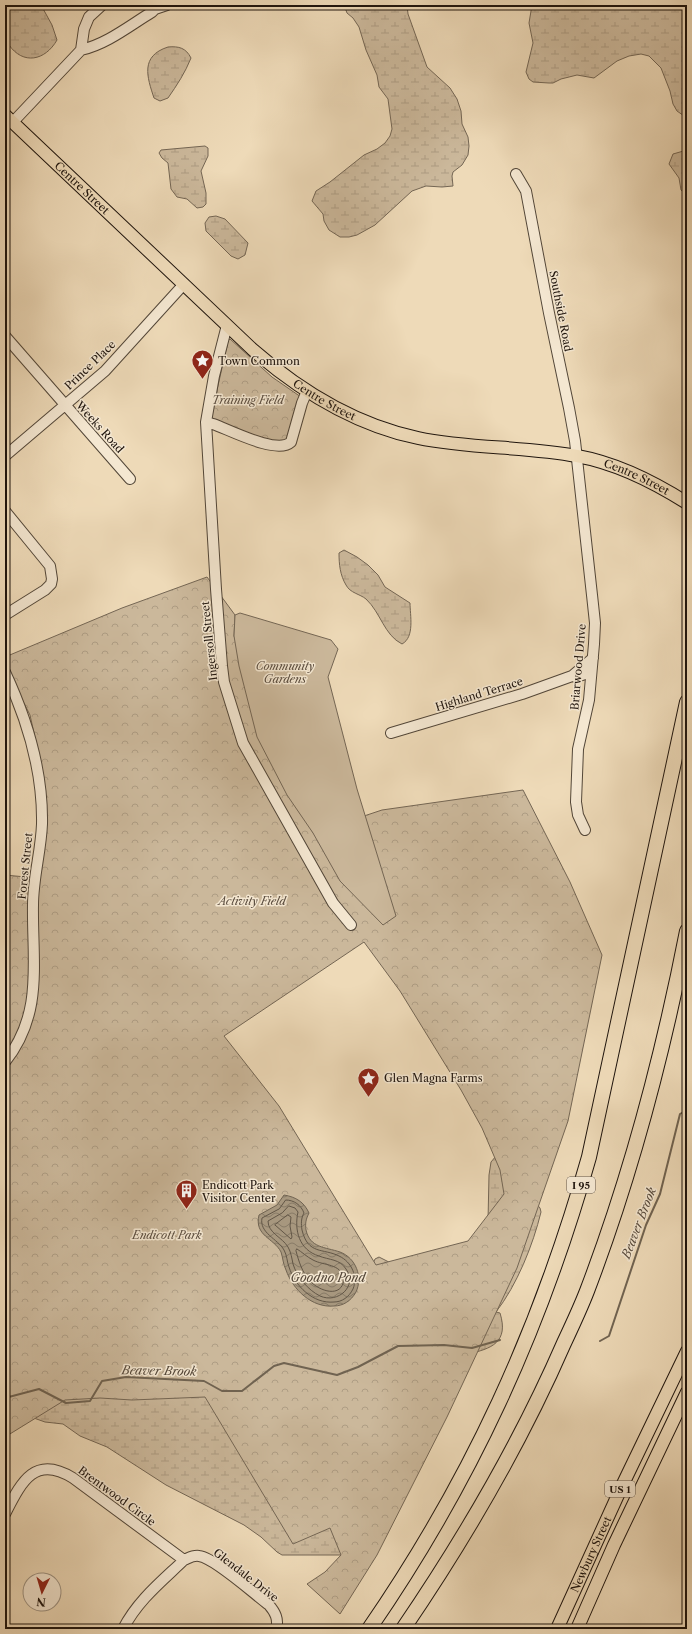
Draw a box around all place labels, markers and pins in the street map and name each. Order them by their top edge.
place icon: Town Common [189,348,215,381]
place label: Town Common [218,354,300,368]
place icon: Glen Magna Farms [355,1065,381,1098]
place label: Glen Magna Farms [384,1071,483,1085]
building icon: Endicott Park Visitor Center [174,1178,200,1211]
place label: Endicott Park Visitor Center [201,1178,276,1205]

